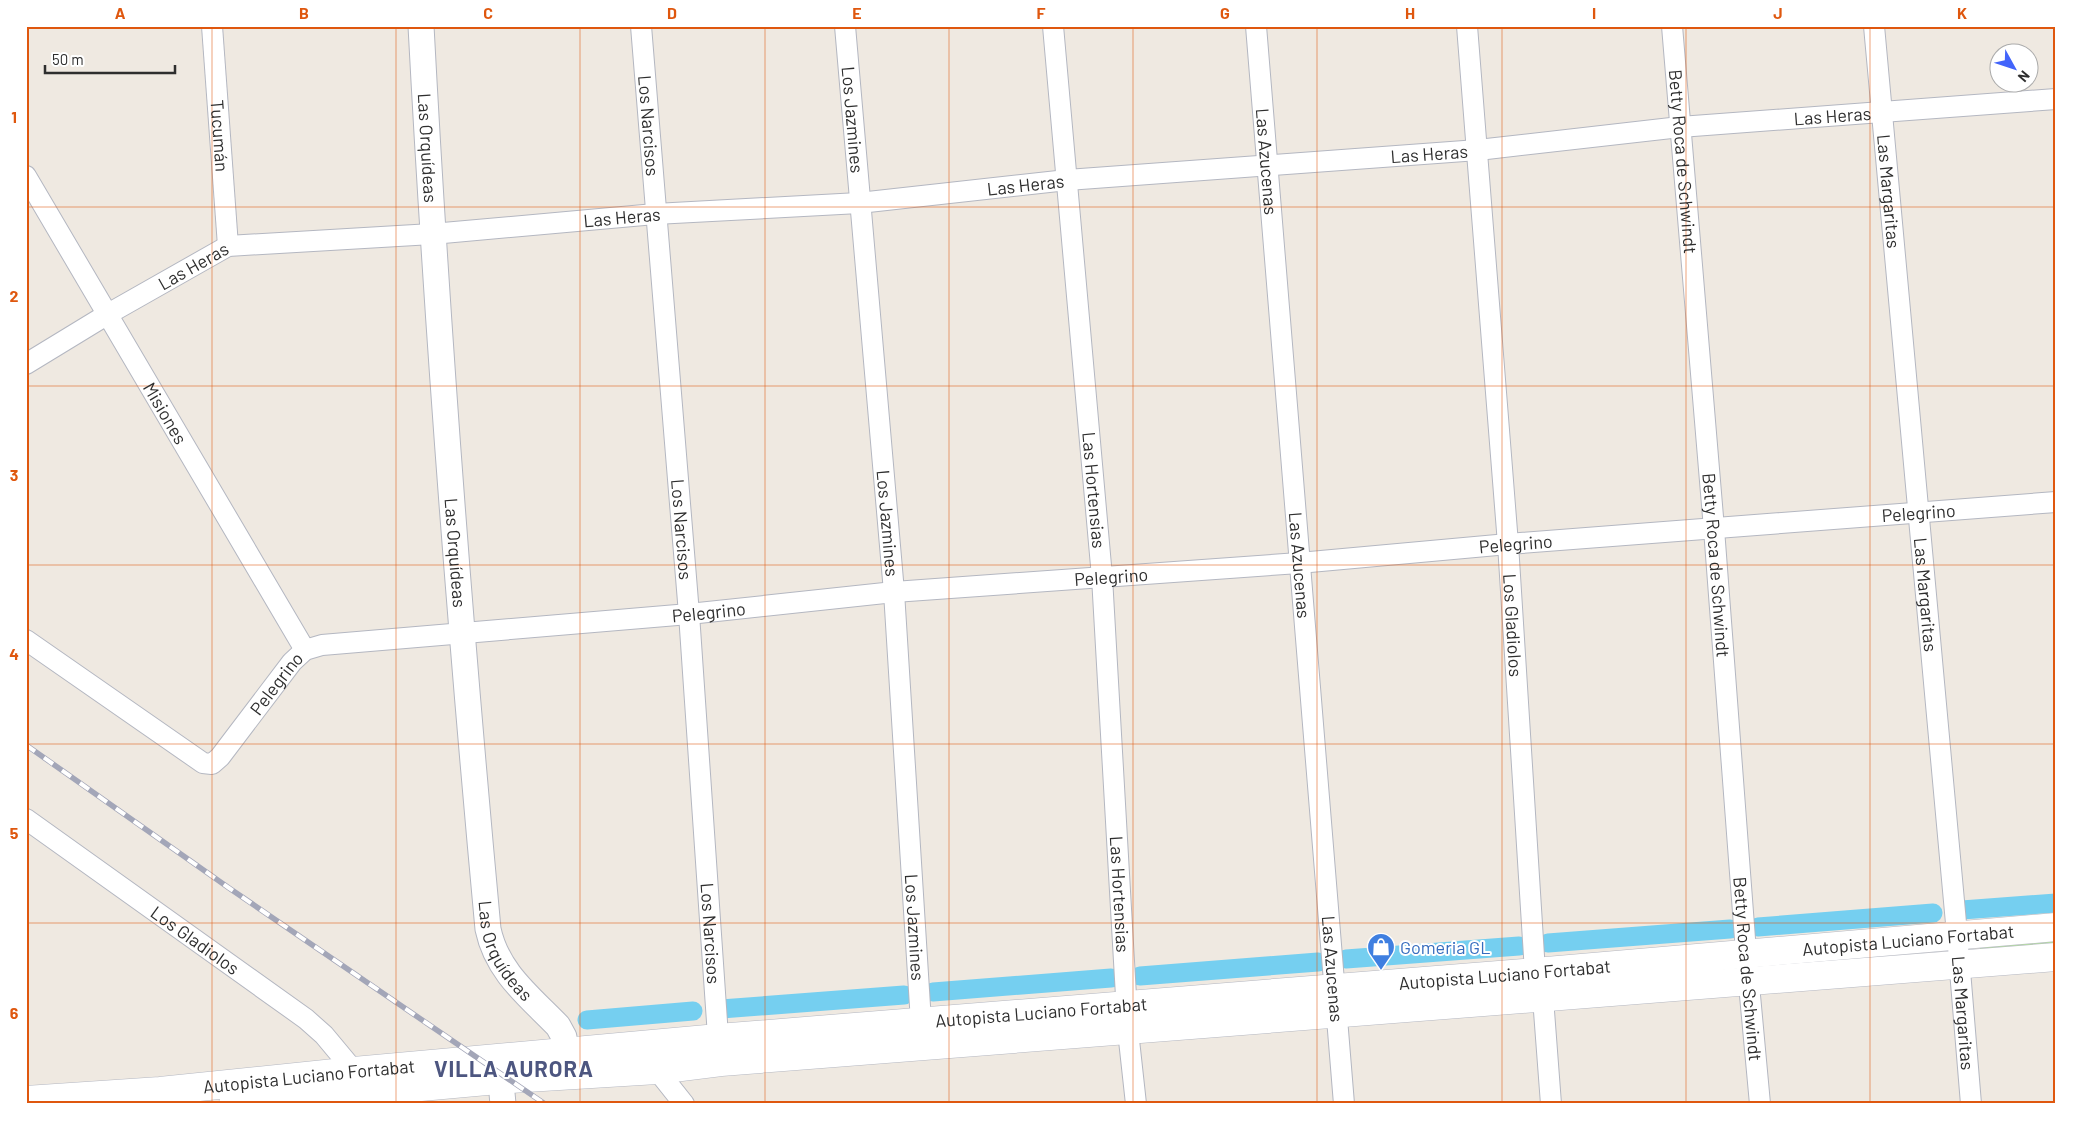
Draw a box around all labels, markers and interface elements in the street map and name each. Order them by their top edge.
text: A [115,3,126,22]
text: B [299,3,309,22]
text: C [483,3,493,22]
text: D [667,3,677,22]
text: E [852,3,862,22]
text: F [1037,3,1046,22]
text: G [1220,3,1230,22]
text: H [1405,3,1415,22]
text: I [1592,3,1596,22]
text: J [1773,3,1783,22]
text: K [1957,3,1967,22]
scale bar [45,42,175,74]
north arrow [1990,42,2040,92]
text: 50 m [52,50,84,68]
street label: Los Jazmines [838,65,869,174]
text: N [2015,68,2034,86]
street label: Betty Roca de Schwindt [1665,69,1702,255]
street label: Los Narcisos [634,74,664,177]
street label: Las Orquídeas [414,92,442,203]
street label: Tucumán [206,99,234,172]
street label: Las Heras [1793,102,1872,129]
text: 1 [11,107,17,126]
street label: Las Azucenas [1252,107,1282,216]
street label: Las Margaritas [1873,133,1905,249]
street label: Las Heras [1390,140,1469,167]
street label: Las Heras [986,169,1065,200]
street label: Las Heras [582,203,661,231]
street label: Las Heras [154,237,232,294]
text: 2 [10,286,19,305]
street label: Misiones [139,378,192,448]
street label: Las Hortensias [1078,431,1110,549]
text: 3 [10,465,18,484]
street label: Los Jazmines [872,469,904,577]
street label: Betty Roca de Schwindt [1698,472,1735,658]
street label: Los Narcisos [667,478,697,581]
street label: Las Orquídeas [441,497,471,608]
street label: Pelegrino [1881,499,1956,526]
street label: Las Azucenas [1285,511,1315,619]
street label: Pelegrino [1478,530,1553,558]
street label: Las Margaritas [1910,537,1942,653]
street label: Pelegrino [1073,563,1149,590]
street label: Los Gladiolos [1499,573,1527,678]
street label: Pelegrino [671,597,747,626]
text: 4 [9,644,19,663]
street label: Pelegrino [245,647,307,719]
text: 5 [10,823,19,842]
street label: Las Hortensias [1106,835,1134,953]
street label: Los Jazmines [901,873,929,981]
street label: Betty Roca de Schwindt [1729,876,1767,1062]
street label: Los Narcisos [696,882,725,985]
street label: Las Orquídeas [474,900,537,1005]
street label: Los Gladiolos [147,901,244,979]
street label: Las Azucenas [1318,915,1348,1023]
street label: Autopista Luciano Fortabat [1801,920,2015,960]
shop icon: Gomeria GL [1366,932,1396,971]
place label: Gomeria GL [1400,936,1490,958]
street label: Autopista Luciano Fortabat [1398,955,1612,994]
street label: Las Margaritas [1948,955,1979,1071]
street label: Autopista Luciano Fortabat [934,992,1148,1031]
text: 6 [10,1003,19,1022]
street label: Autopista Luciano Fortabat [202,1055,416,1097]
district label: VILLA AURORA [434,1055,594,1081]

